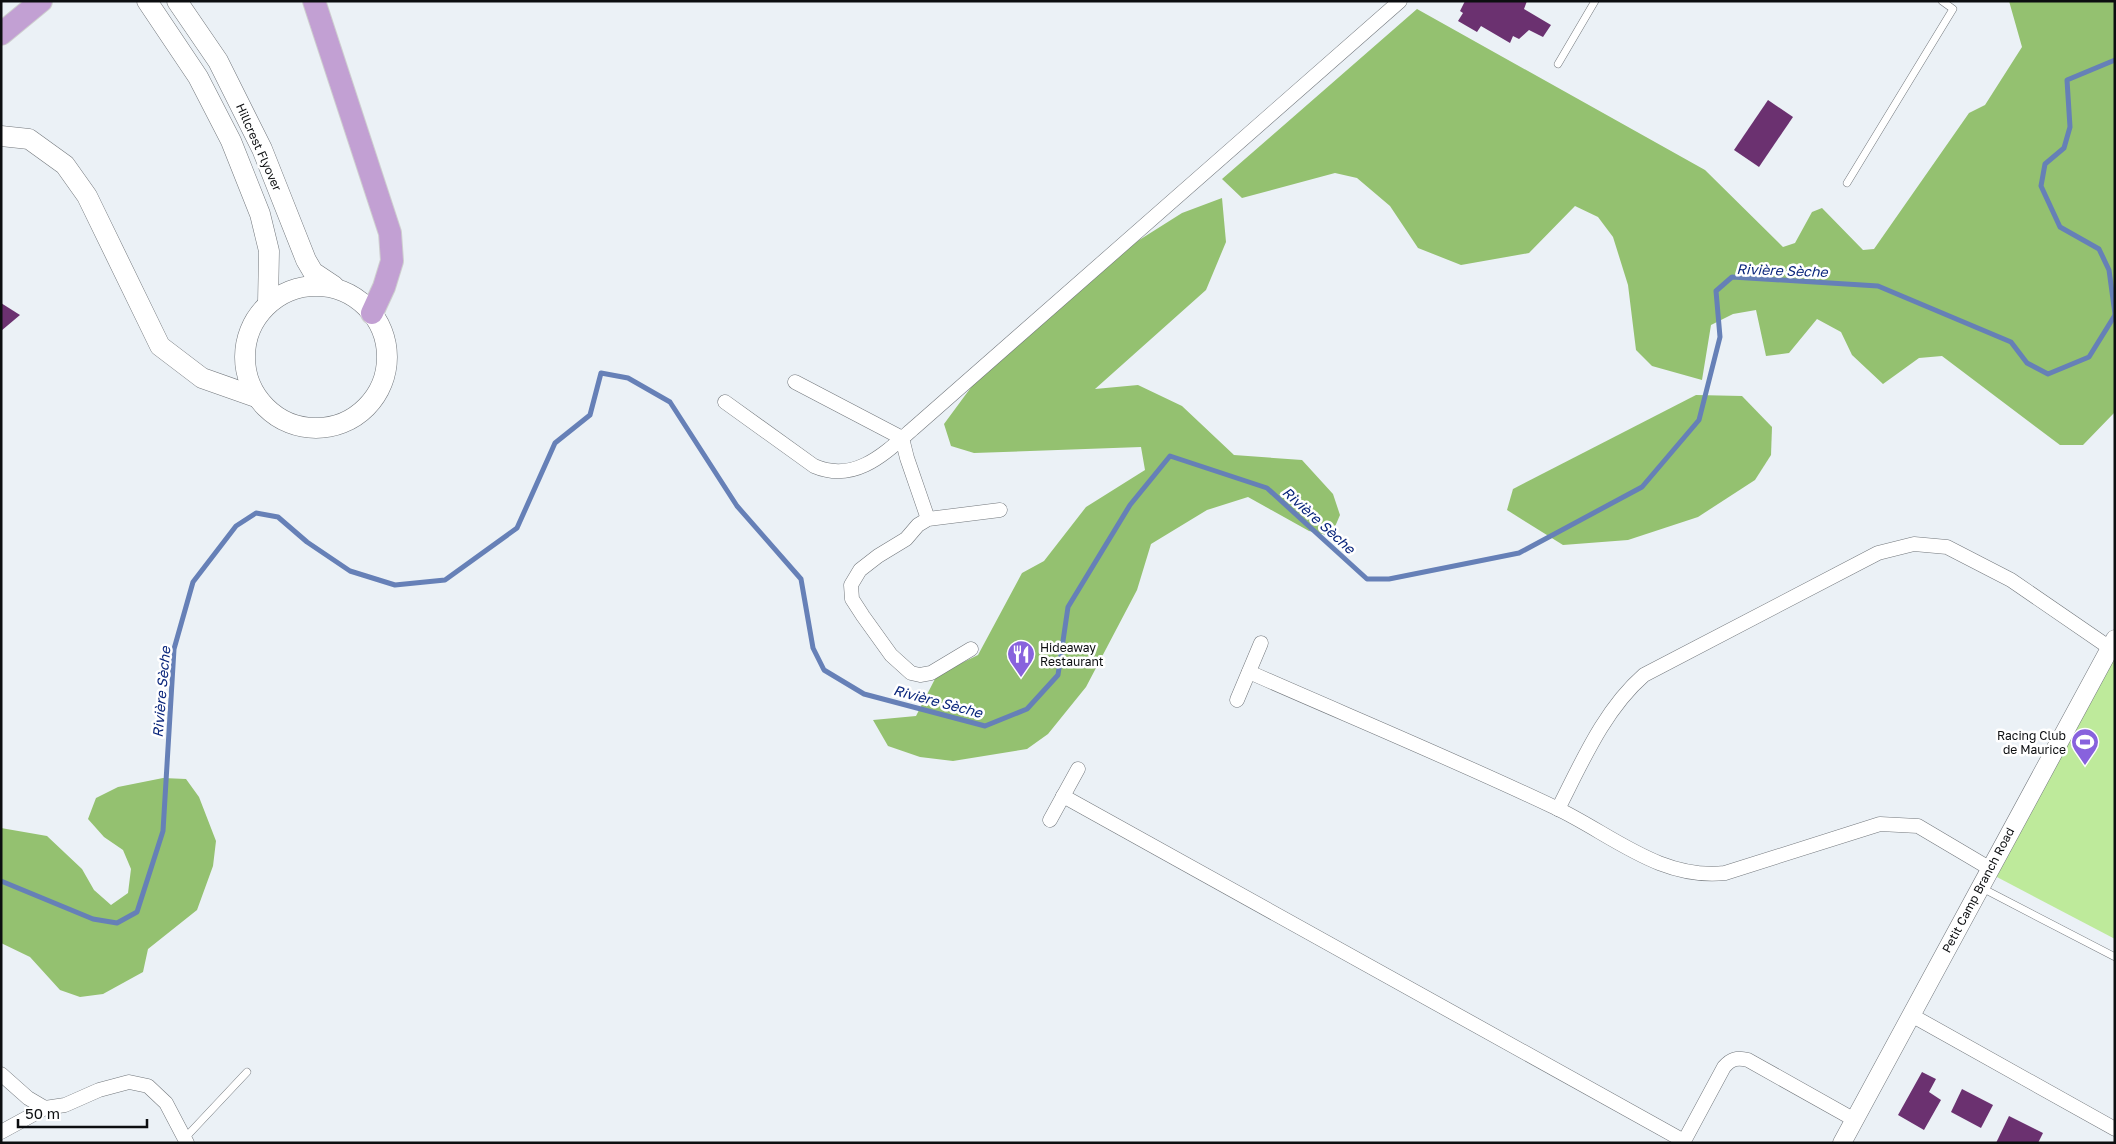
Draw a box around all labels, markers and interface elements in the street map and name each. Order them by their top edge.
street label: Hillcrest Flyover [233,101,285,193]
water label: Rivière Sèche [1736,260,1829,280]
water label: Rivière Sèche [1279,483,1359,557]
restaurant icon: Hideaway Restaurant [1006,639,1036,678]
place label: Hideaway Restaurant [1040,640,1104,669]
water label: Rivière Sèche [149,645,174,738]
water label: Rivière Sèche [892,681,985,721]
sports icon: Racing Club de Maurice [2070,727,2100,766]
place label: Racing Club de Maurice [1997,728,2066,757]
street label: Petit Camp Branch Road [1939,825,2017,955]
scale bar [18,1096,146,1128]
text: 50 m [25,1104,60,1122]

